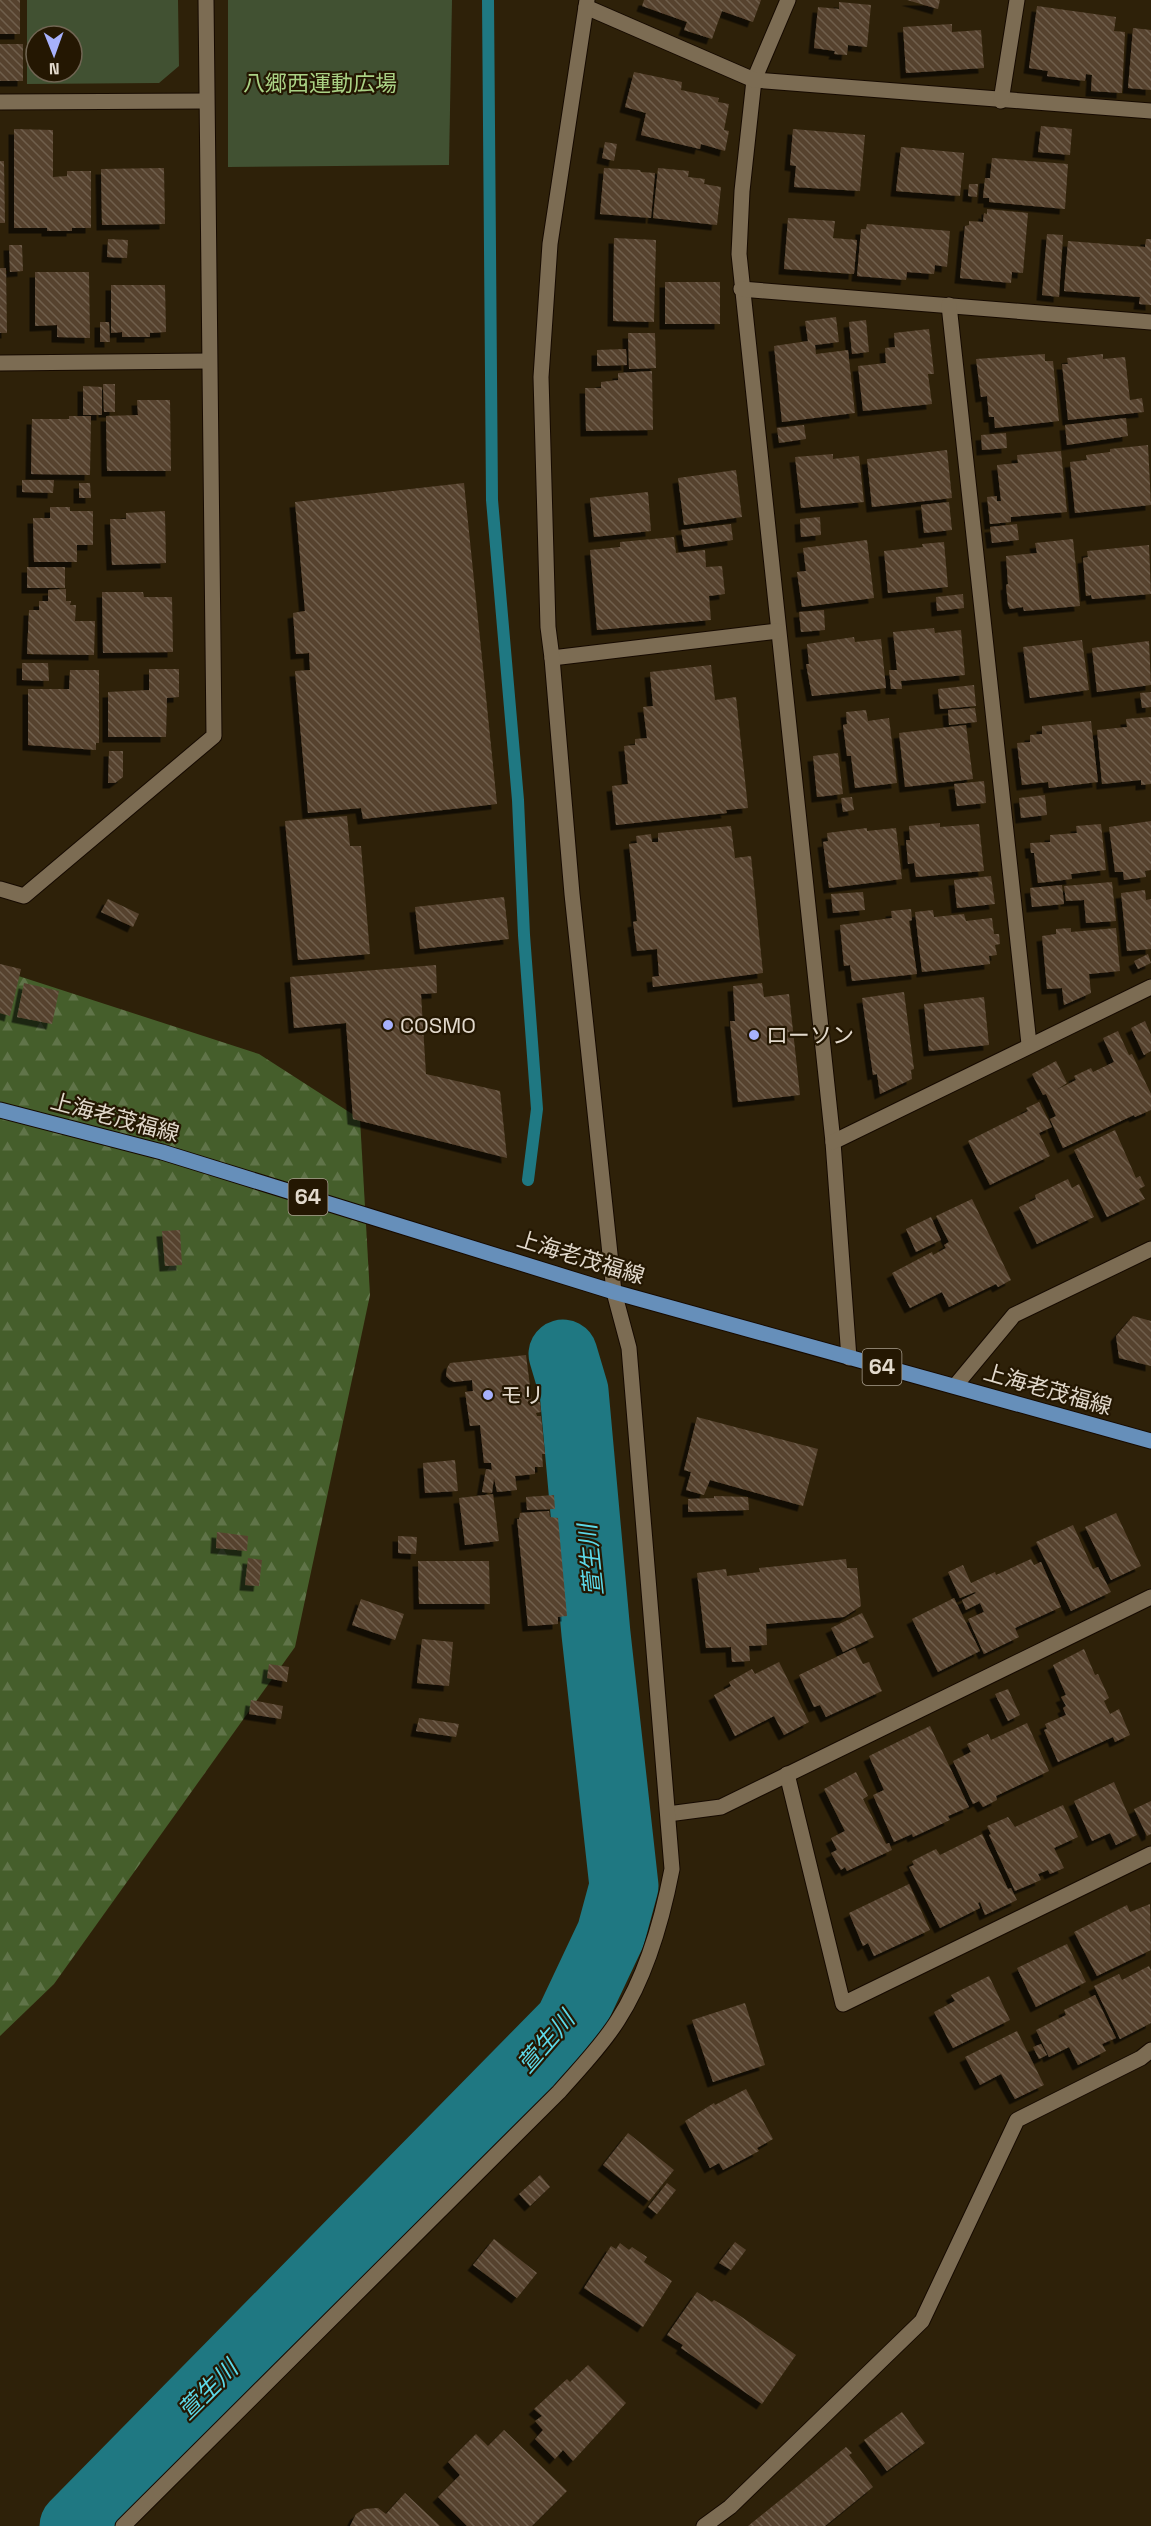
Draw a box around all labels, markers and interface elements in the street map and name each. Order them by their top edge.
north arrow [24,24,84,84]
text: N [49,58,60,79]
park label: 八郷西運動広場 [243,69,397,97]
place label: COSMO [400,1011,476,1039]
marker: COSMO [381,1018,395,1032]
place label: ローソン [766,1021,854,1049]
marker: ローソン [747,1028,761,1042]
street label: 上海老茂福線 [48,1086,182,1148]
road number: 64 [288,1179,328,1215]
street label: 上海老茂福線 [514,1224,648,1290]
road number: 64 [862,1349,902,1385]
street label: 上海老茂福線 [981,1357,1115,1421]
place label: モリ [500,1381,544,1409]
marker: モリ [481,1388,495,1402]
water label: 萱生川 [571,1520,610,1597]
water label: 萱生川 [510,2002,583,2079]
water label: 萱生川 [171,2351,246,2426]

